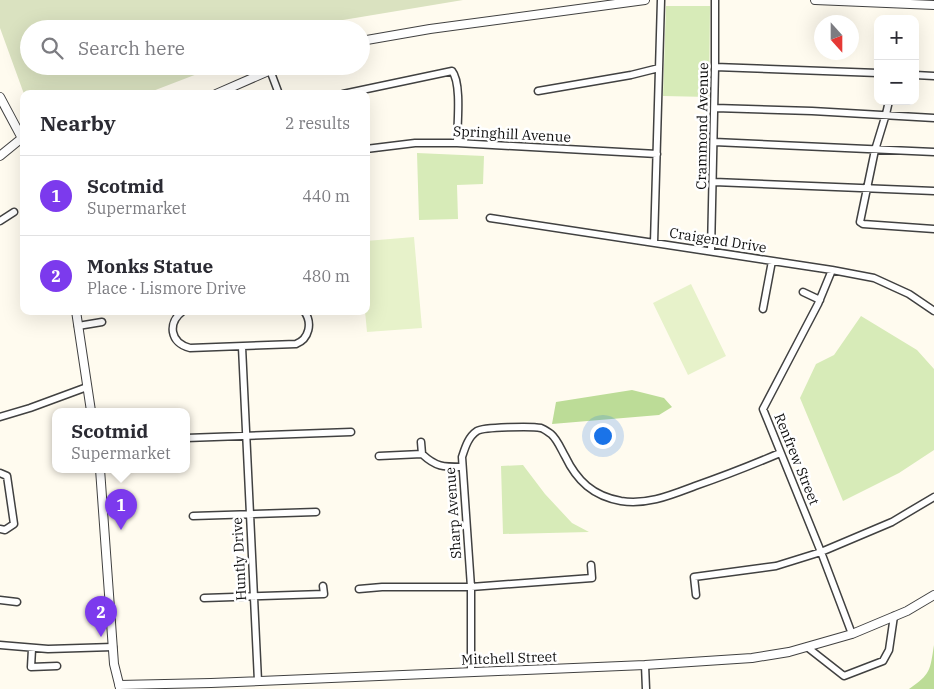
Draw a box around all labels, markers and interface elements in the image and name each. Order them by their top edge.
north arrow [814,15,859,60]
map controls [874,15,919,105]
button: + [874,15,919,60]
search box [20,20,370,75]
icon: search [38,34,66,62]
text: Search here [78,36,185,60]
button: − [874,60,919,105]
street label: Crammond Avenue [692,62,712,190]
text: Nearby [40,109,116,137]
text: 2 results [285,113,350,133]
street label: Springhill Avenue [453,122,571,146]
text: Scotmid [87,174,164,198]
text: 1 [51,186,61,206]
text: 440 m [302,186,350,206]
text: Supermarket [87,198,186,218]
street label: Craigend Drive [668,223,768,257]
text: Monks Statue [87,254,213,278]
text: 2 [51,266,61,286]
text: 480 m [302,266,350,286]
text: Place · Lismore Drive [87,278,246,298]
popup [52,408,190,473]
street label: Renfrew Street [770,410,824,508]
text: Scotmid [71,419,148,443]
your location [590,423,616,449]
text: Supermarket [71,443,171,463]
street label: Sharp Avenue [441,467,465,559]
pin: 1 [105,489,137,530]
street label: Huntly Drive [228,517,250,601]
pin: 2 [85,596,117,637]
street label: Mitchell Street [461,647,557,669]

